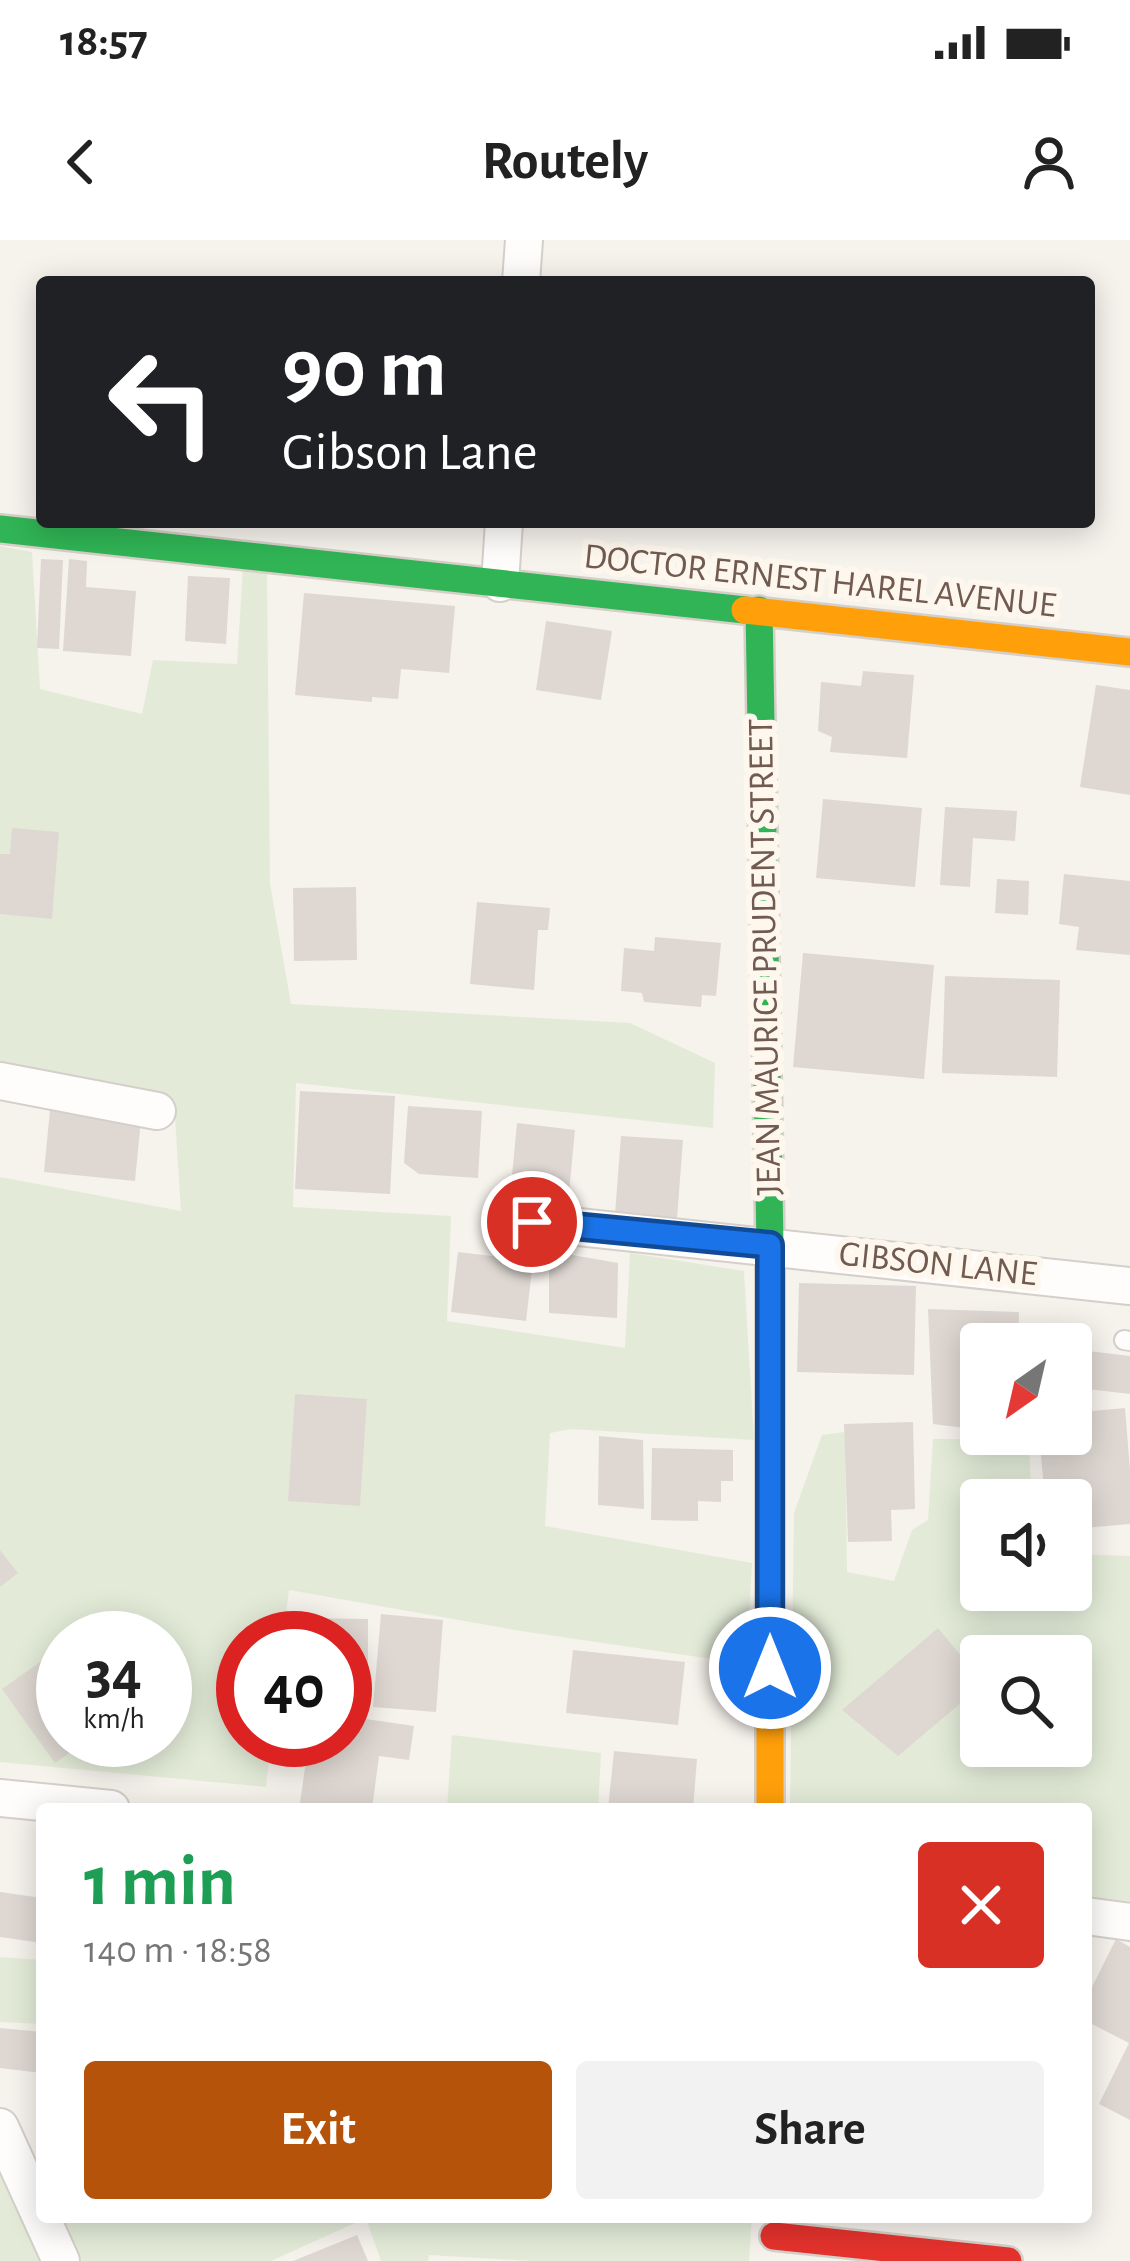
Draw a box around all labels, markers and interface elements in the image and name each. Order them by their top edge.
text: 18:57 [60,19,148,64]
icon: back [48,129,114,195]
icon: person [1016,129,1082,195]
text: Routely [482,135,648,189]
icon: left [84,324,240,480]
text: 90 m [282,328,447,412]
text: Gibson Lane [282,426,538,480]
street label: DOCTOR ERNEST HAREL AVENUE [582,538,1058,624]
street label: JEAN MAURICE PRUDENT STREET [743,718,787,1196]
pin [481,1171,583,1273]
icon: arrive [499,1189,565,1255]
street label: GIBSON LANE [837,1236,1039,1292]
north arrow [960,1323,1092,1455]
map controls [960,1323,1092,1767]
button: sound [960,1479,1092,1611]
position arrow [707,1605,833,1731]
speed limit sign: 40 [216,1611,372,1767]
button: search [960,1635,1092,1767]
text: 34 [86,1644,142,1704]
text: km/h [83,1704,145,1734]
button: close [918,1842,1044,1968]
text: 1 min [84,1846,236,1918]
text: 140 m · 18:58 [84,1931,272,1970]
button: Exit [84,2061,552,2199]
button: Share [576,2061,1044,2199]

